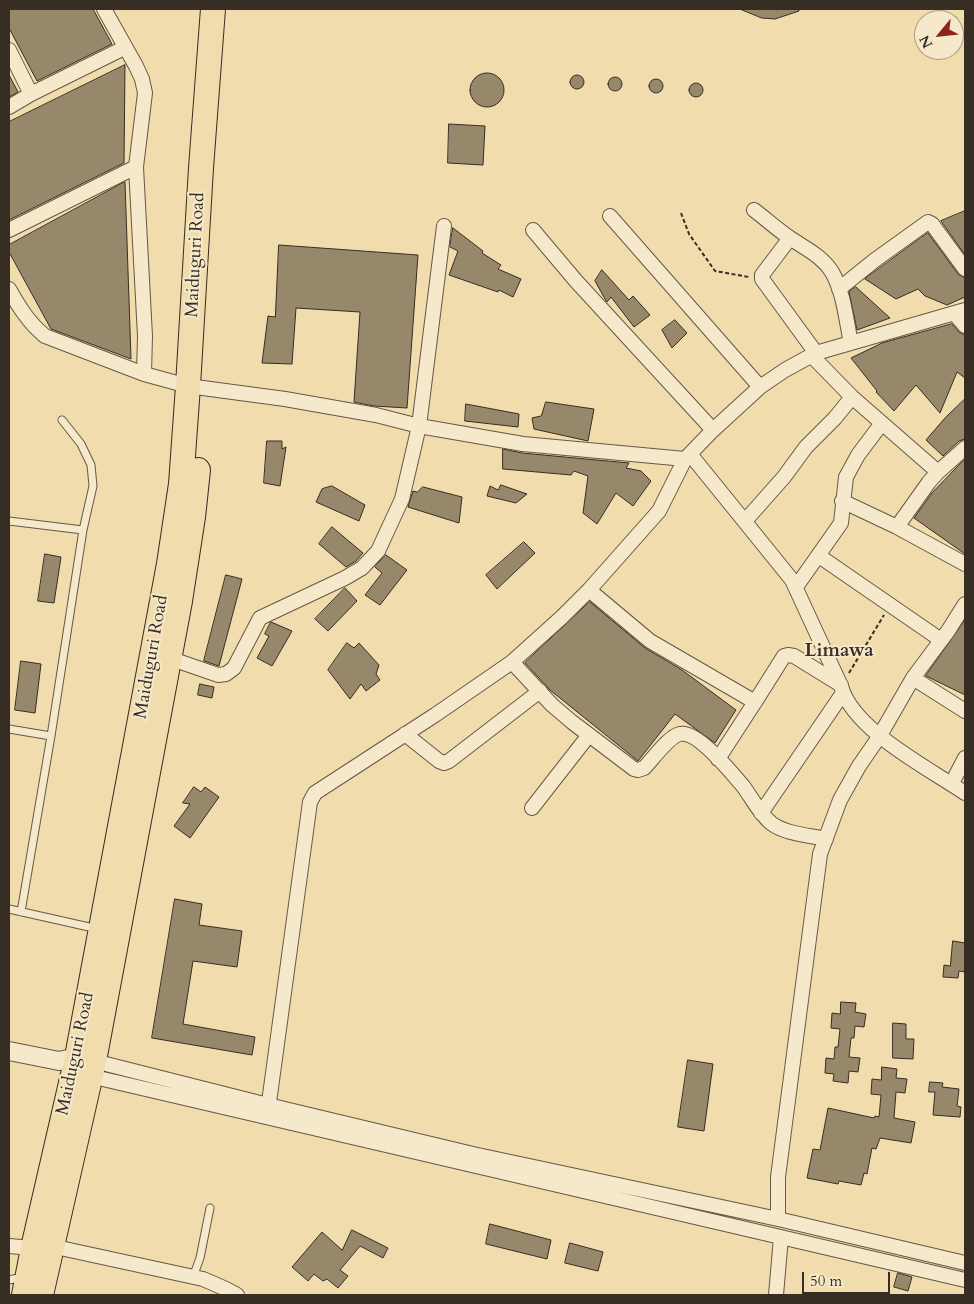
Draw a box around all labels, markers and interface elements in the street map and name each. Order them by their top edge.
north arrow [914,10,964,60]
text: N [915,32,937,52]
street label: Maiduguri Road [182,192,210,318]
street label: Maiduguri Road [130,593,174,721]
district label: Limawa [804,641,874,663]
street label: Maiduguri Road [52,991,100,1117]
scale bar [804,1262,892,1294]
text: 50 m [810,1271,842,1291]

